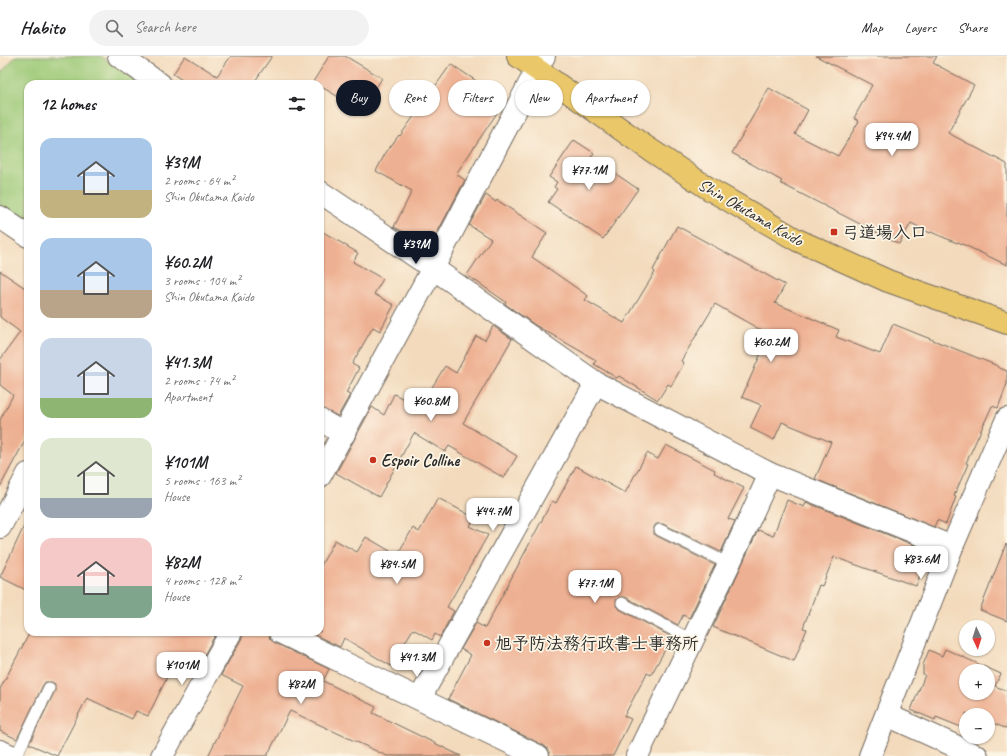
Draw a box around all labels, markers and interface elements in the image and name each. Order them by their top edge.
search box [89,10,369,46]
text: Habito [20,16,65,40]
icon: search [103,17,125,39]
text: Search here [135,18,196,37]
text: Map [861,19,883,36]
text: Layers [905,19,936,36]
text: Share [958,19,987,36]
chip: Buy [336,80,381,116]
chip: Rent [389,80,440,116]
chip: Filters [448,80,507,116]
chip: New [515,80,563,116]
chip: Apartment [571,80,650,116]
icon: filters [286,93,308,115]
text: 12 homes [40,94,96,115]
pin: ¥94.4M [859,123,925,157]
text: ¥94.4M [874,128,910,144]
text: ¥39M [164,152,199,173]
icon: home [72,154,120,202]
pin: ¥77.1M [556,157,622,191]
text: ¥77.1M [571,162,607,178]
text: 2 rooms · 64 m² [164,173,234,189]
street label: Shin Okutama Kaido [695,174,808,251]
text: Shin Okutama Kaido [164,189,254,205]
place label: 弓道場入口 [842,222,927,243]
marker: 弓道場入口 [829,227,839,237]
pin: ¥39M [392,231,440,265]
text: ¥39M [403,236,429,252]
text: ¥60.2M [164,252,211,273]
icon: home [72,254,120,302]
text: 3 rooms · 104 m² [164,273,240,289]
text: Shin Okutama Kaido [164,289,254,305]
pin: ¥60.2M [738,329,804,363]
text: ¥60.2M [753,334,789,350]
text: ¥41.3M [164,352,210,373]
icon: home [72,354,120,402]
text: 2 rooms · 74 m² [164,373,234,389]
pin: ¥60.8M [398,388,464,422]
text: Apartment [164,389,212,405]
text: ¥60.8M [413,393,449,409]
place label: Espoir Colline [381,450,461,471]
text: ¥101M [164,452,207,473]
icon: home [72,454,120,502]
marker: Espoir Colline [368,455,378,465]
text: 5 rooms · 163 m² [164,473,240,489]
text: House [164,489,189,505]
pin: ¥44.7M [460,498,526,532]
text: ¥44.7M [475,503,511,519]
pin: ¥83.6M [888,546,954,580]
pin: ¥84.5M [364,551,430,585]
text: ¥83.6M [903,551,939,567]
text: ¥82M [164,552,199,573]
icon: home [72,554,120,602]
text: ¥84.5M [379,556,415,572]
pin: ¥77.1M [562,570,628,604]
text: 4 rooms · 128 m² [164,573,240,589]
text: ¥77.1M [577,575,613,591]
text: House [164,589,189,605]
north arrow [959,620,995,656]
map controls [959,620,995,744]
place label: 旭予防法務行政書士事務所 [495,633,699,654]
marker: 旭予防法務行政書士事務所 [482,638,492,648]
pin: ¥41.3M [384,644,450,678]
text: ¥41.3M [399,649,435,665]
pin: ¥101M [154,652,210,686]
text: ¥101M [166,657,198,673]
button: + [959,664,995,700]
pin: ¥82M [277,671,325,705]
text: ¥82M [287,676,315,692]
button: − [959,708,995,744]

